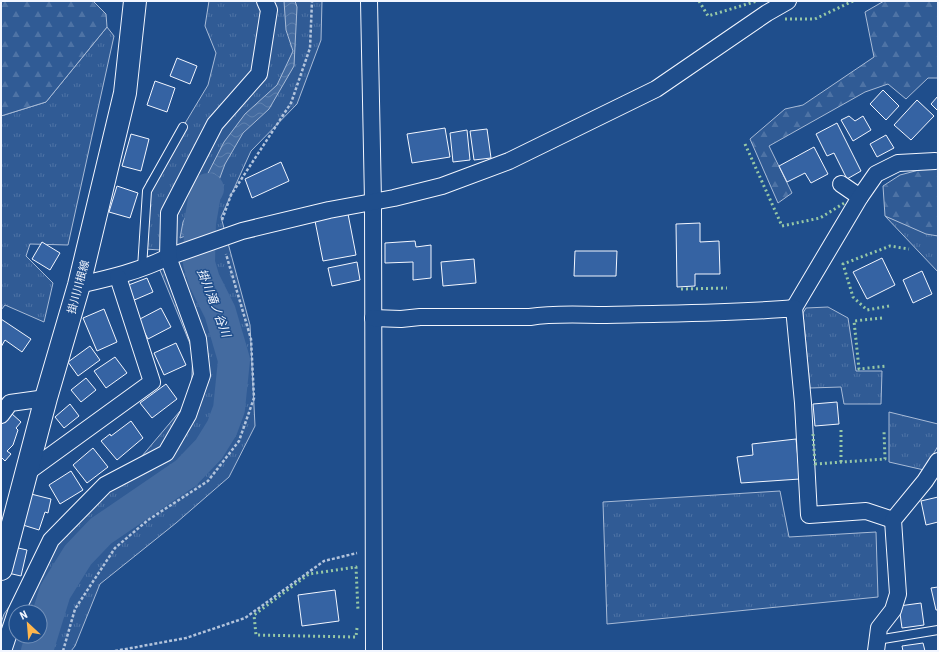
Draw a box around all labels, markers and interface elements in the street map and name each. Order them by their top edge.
street label: 掛川川根線 [65,259,92,315]
water label: 掛川滝ノ谷川 [195,267,234,341]
north arrow [8,604,48,644]
text: N [18,608,30,623]

